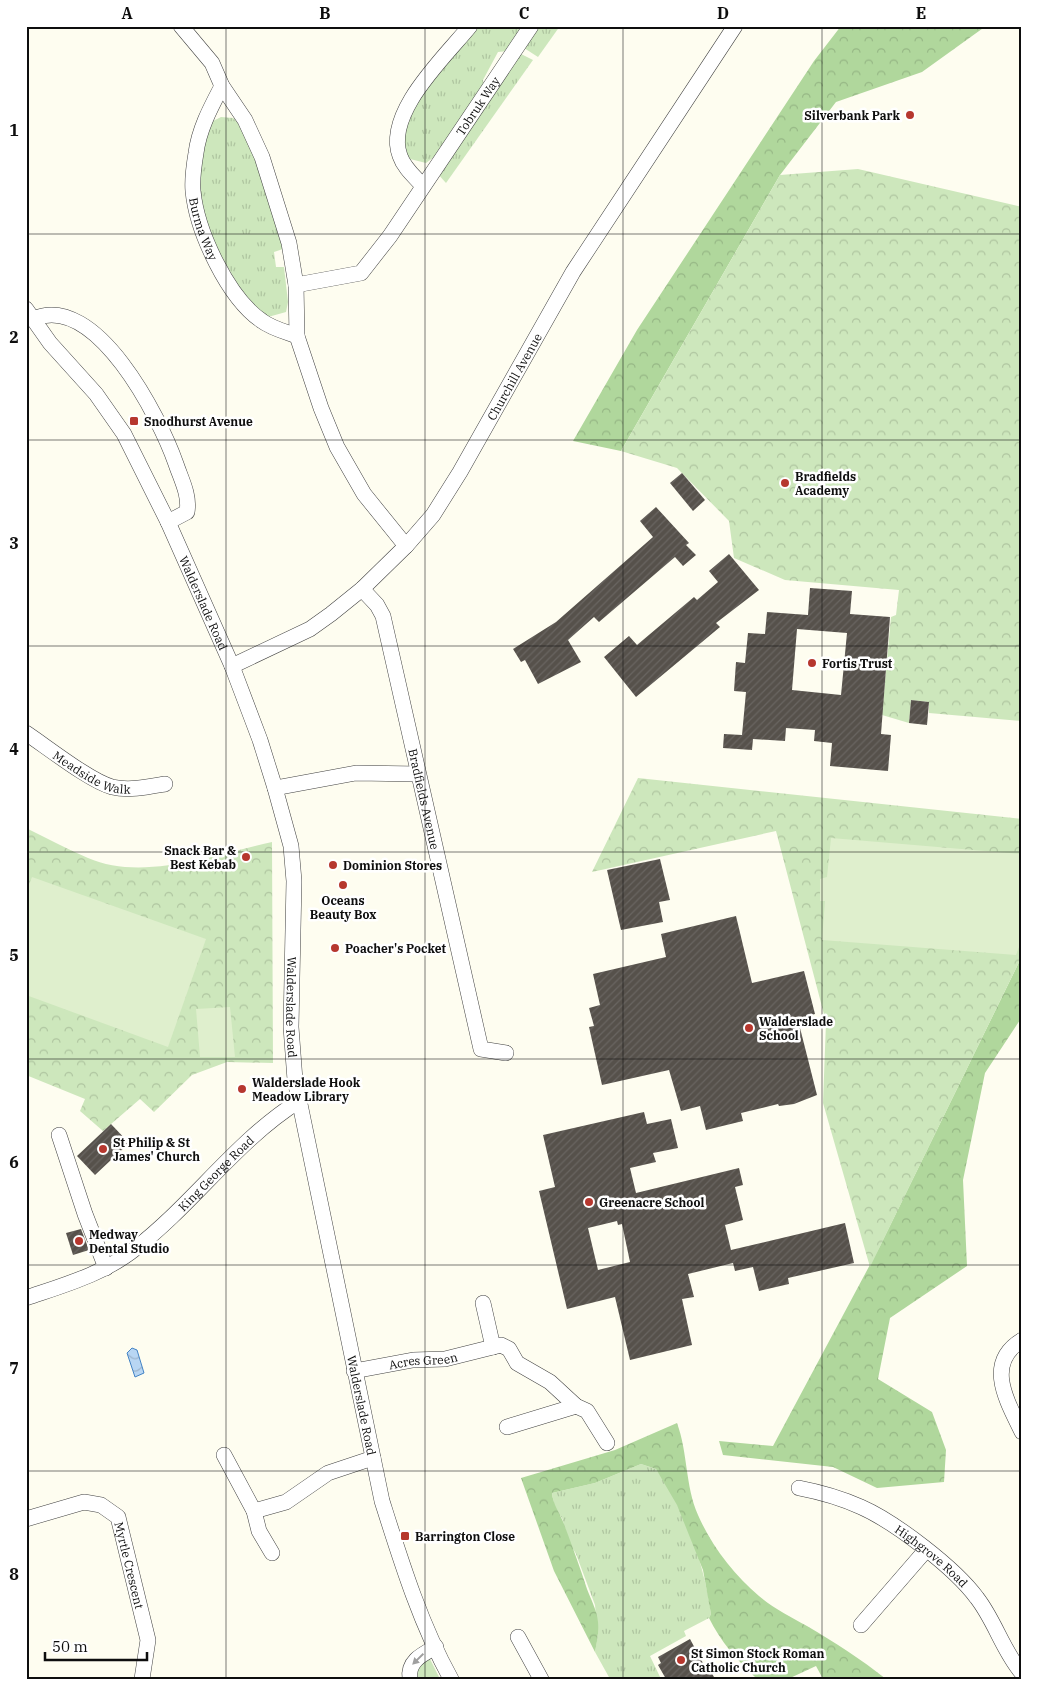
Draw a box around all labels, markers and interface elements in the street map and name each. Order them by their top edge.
text: A [121,3,133,23]
text: B [319,3,331,23]
text: C [519,3,529,23]
text: D [717,3,729,23]
text: E [916,3,926,23]
street label: Tobruk Way [452,73,503,138]
place label: Silverbank Park [804,108,901,123]
marker: Silverbank Park [904,109,916,121]
text: 1 [9,120,19,140]
street label: Burma Way [186,196,222,263]
text: 2 [9,327,19,347]
street label: Churchill Avenue [483,330,545,423]
place label: Snodhurst Avenue [144,414,253,429]
marker: Snodhurst Avenue [128,415,140,427]
place label: Bradfields Academy [795,469,856,498]
marker: Bradfields Academy [779,477,791,489]
text: 3 [9,533,19,553]
street label: Walderslade Road [177,554,231,652]
place label: Fortis Trust [822,656,893,671]
marker: Fortis Trust [806,657,818,669]
text: 4 [9,739,19,759]
street label: Meadside Walk [50,747,131,796]
street label: Bradfields Avenue [406,747,443,851]
place label: Snack Bar & Best Kebab [164,843,236,872]
marker: Snack Bar & Best Kebab [240,851,252,863]
place label: Dominion Stores [343,858,442,873]
marker: Dominion Stores [327,859,339,871]
marker: Oceans Beauty Box [337,879,349,891]
place label: Oceans Beauty Box [310,893,376,922]
place label: Poacher's Pocket [345,941,446,956]
marker: Poacher's Pocket [329,942,341,954]
text: 5 [9,945,19,965]
street label: Walderslade Road [283,956,301,1058]
place label: Walderslade School [759,1014,833,1043]
marker: Walderslade School [743,1022,755,1034]
place label: Walderslade Hook Meadow Library [252,1075,361,1104]
marker: Walderslade Hook Meadow Library [236,1083,248,1095]
street label: King George Road [175,1132,257,1214]
place label: St Philip & St James' Church [113,1135,200,1164]
marker: St Philip & St James' Church [97,1143,109,1155]
text: 6 [9,1152,19,1172]
place label: Greenacre School [599,1195,704,1210]
marker: Greenacre School [583,1196,595,1208]
place label: Medway Dental Studio [89,1227,169,1256]
marker: Medway Dental Studio [73,1235,85,1247]
street label: Acres Green [387,1349,459,1372]
street label: Walderslade Road [345,1354,380,1456]
text: 7 [9,1358,19,1378]
street label: Myrtle Crescent [112,1520,148,1610]
street label: Highgrove Road [892,1521,971,1590]
place label: Barrington Close [415,1529,515,1544]
marker: Barrington Close [399,1530,411,1542]
text: 8 [9,1564,19,1584]
scale bar [45,1630,148,1662]
text: 50 m [52,1637,88,1656]
place label: St Simon Stock Roman Catholic Church [691,1646,825,1675]
one-way arrow [412,1653,424,1665]
marker: St Simon Stock Roman Catholic Church [675,1654,687,1666]

